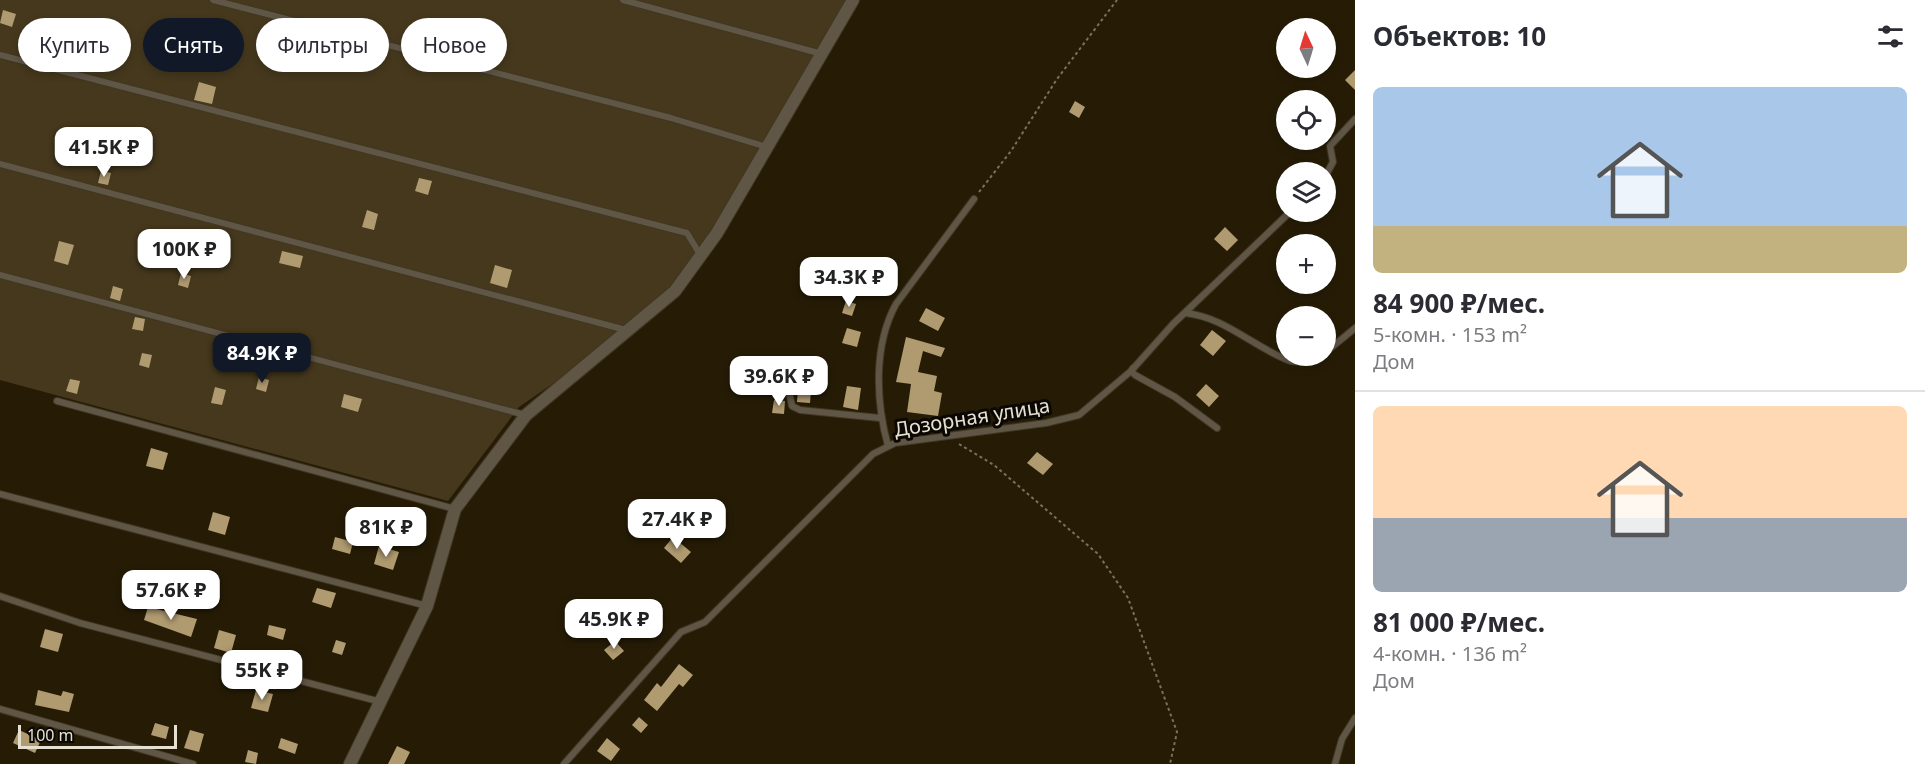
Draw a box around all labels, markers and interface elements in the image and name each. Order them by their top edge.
chip: Купить [18,18,131,72]
chip: Снять [143,18,244,72]
chip: Фильтры [256,18,389,72]
chip: Новое [401,18,507,72]
north arrow [1276,18,1336,78]
map controls [1276,18,1336,366]
text: Объектов: 10 [1373,18,1546,54]
icon: filters [1874,20,1907,53]
button: locate [1276,90,1336,150]
icon: home [1586,126,1694,234]
pin: 41.5K ₽ [49,127,159,178]
text: 41.5K ₽ [69,133,139,160]
button: layers [1276,162,1336,222]
pin: 100K ₽ [135,229,233,280]
button: + [1276,234,1336,294]
text: 100K ₽ [152,235,216,262]
pin: 34.3K ₽ [794,257,904,308]
text: 34.3K ₽ [814,263,884,290]
text: 84 900 ₽/мес. [1373,285,1545,321]
button: − [1276,306,1336,366]
text: 5-комн. · 153 m² [1373,321,1527,348]
pin: 84.9K ₽ [207,333,317,384]
text: 84.9K ₽ [227,339,297,366]
text: Дом [1373,348,1415,375]
pin: 39.6K ₽ [724,356,834,407]
text: 39.6K ₽ [744,362,814,389]
street label: Дозорная улица [892,391,1052,443]
icon: home [1586,445,1694,553]
pin: 27.4K ₽ [622,499,732,550]
text: 27.4K ₽ [642,505,712,532]
pin: 81K ₽ [344,507,428,558]
text: 81K ₽ [359,513,413,540]
pin: 57.6K ₽ [116,570,226,621]
text: 57.6K ₽ [136,576,206,603]
pin: 45.9K ₽ [559,599,669,650]
text: 81 000 ₽/мес. [1373,604,1545,640]
text: 45.9K ₽ [579,605,649,632]
text: 4-комн. · 136 m² [1373,640,1527,667]
pin: 55K ₽ [220,650,304,701]
text: 55K ₽ [235,656,289,683]
text: Дом [1373,667,1415,694]
scale bar [18,722,177,750]
text: 100 m [27,724,74,746]

